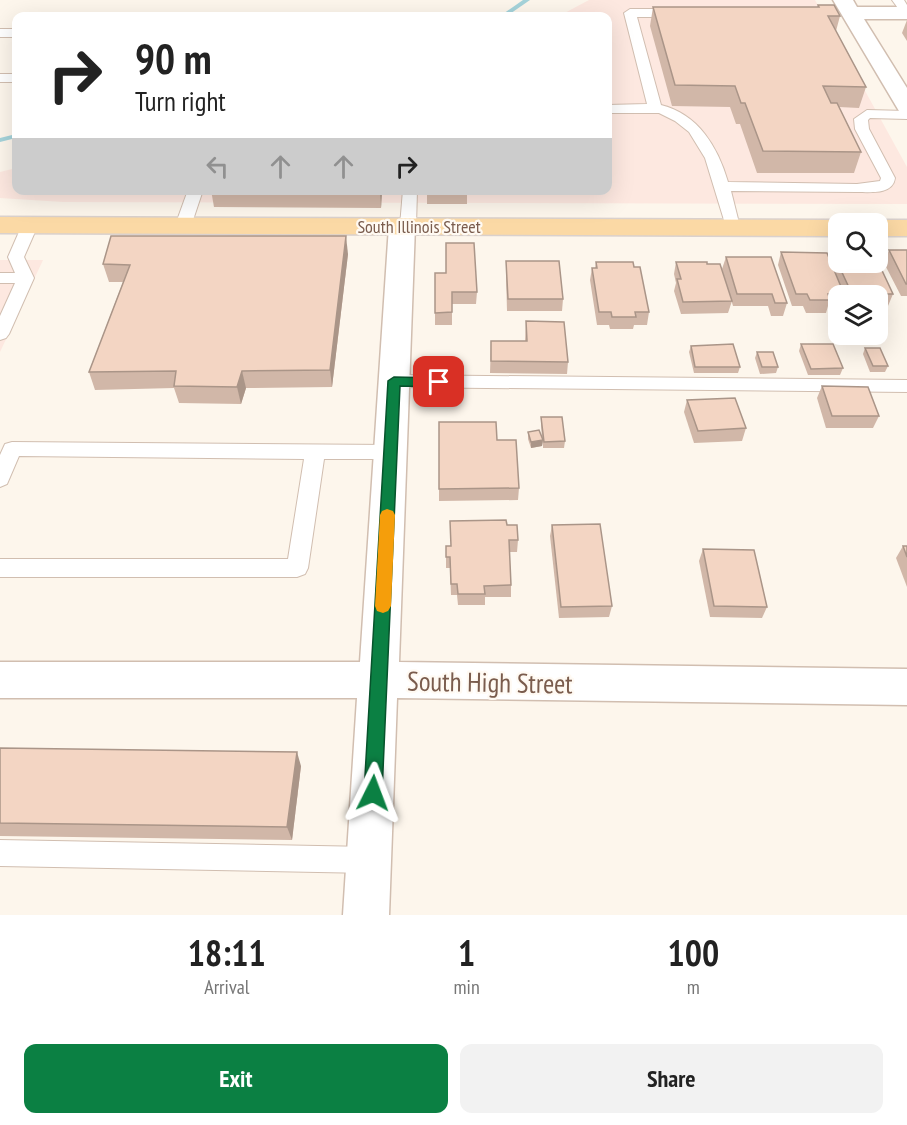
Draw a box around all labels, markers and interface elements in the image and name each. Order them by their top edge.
text: 90 m [135,31,212,86]
icon: right [36,36,114,114]
text: Turn right [135,84,226,118]
icon: left [201,150,234,183]
icon: ahead [264,150,297,183]
icon: ahead [327,150,360,183]
icon: right [390,150,423,183]
map controls [828,213,888,345]
button: search [828,213,888,273]
street label: South Illinois Street [357,215,481,238]
button: layers [828,285,888,345]
pin [413,356,464,407]
icon: arrive [422,365,455,398]
street label: South High Street [407,664,574,700]
position arrow [341,761,405,825]
text: 18:11 [188,929,266,976]
text: 1 [458,929,475,976]
text: 100 [668,929,719,976]
text: Arrival [204,974,249,1000]
text: min [454,974,480,1000]
text: m [687,974,700,1000]
button: Exit [24,1044,448,1113]
button: Share [460,1044,883,1113]

